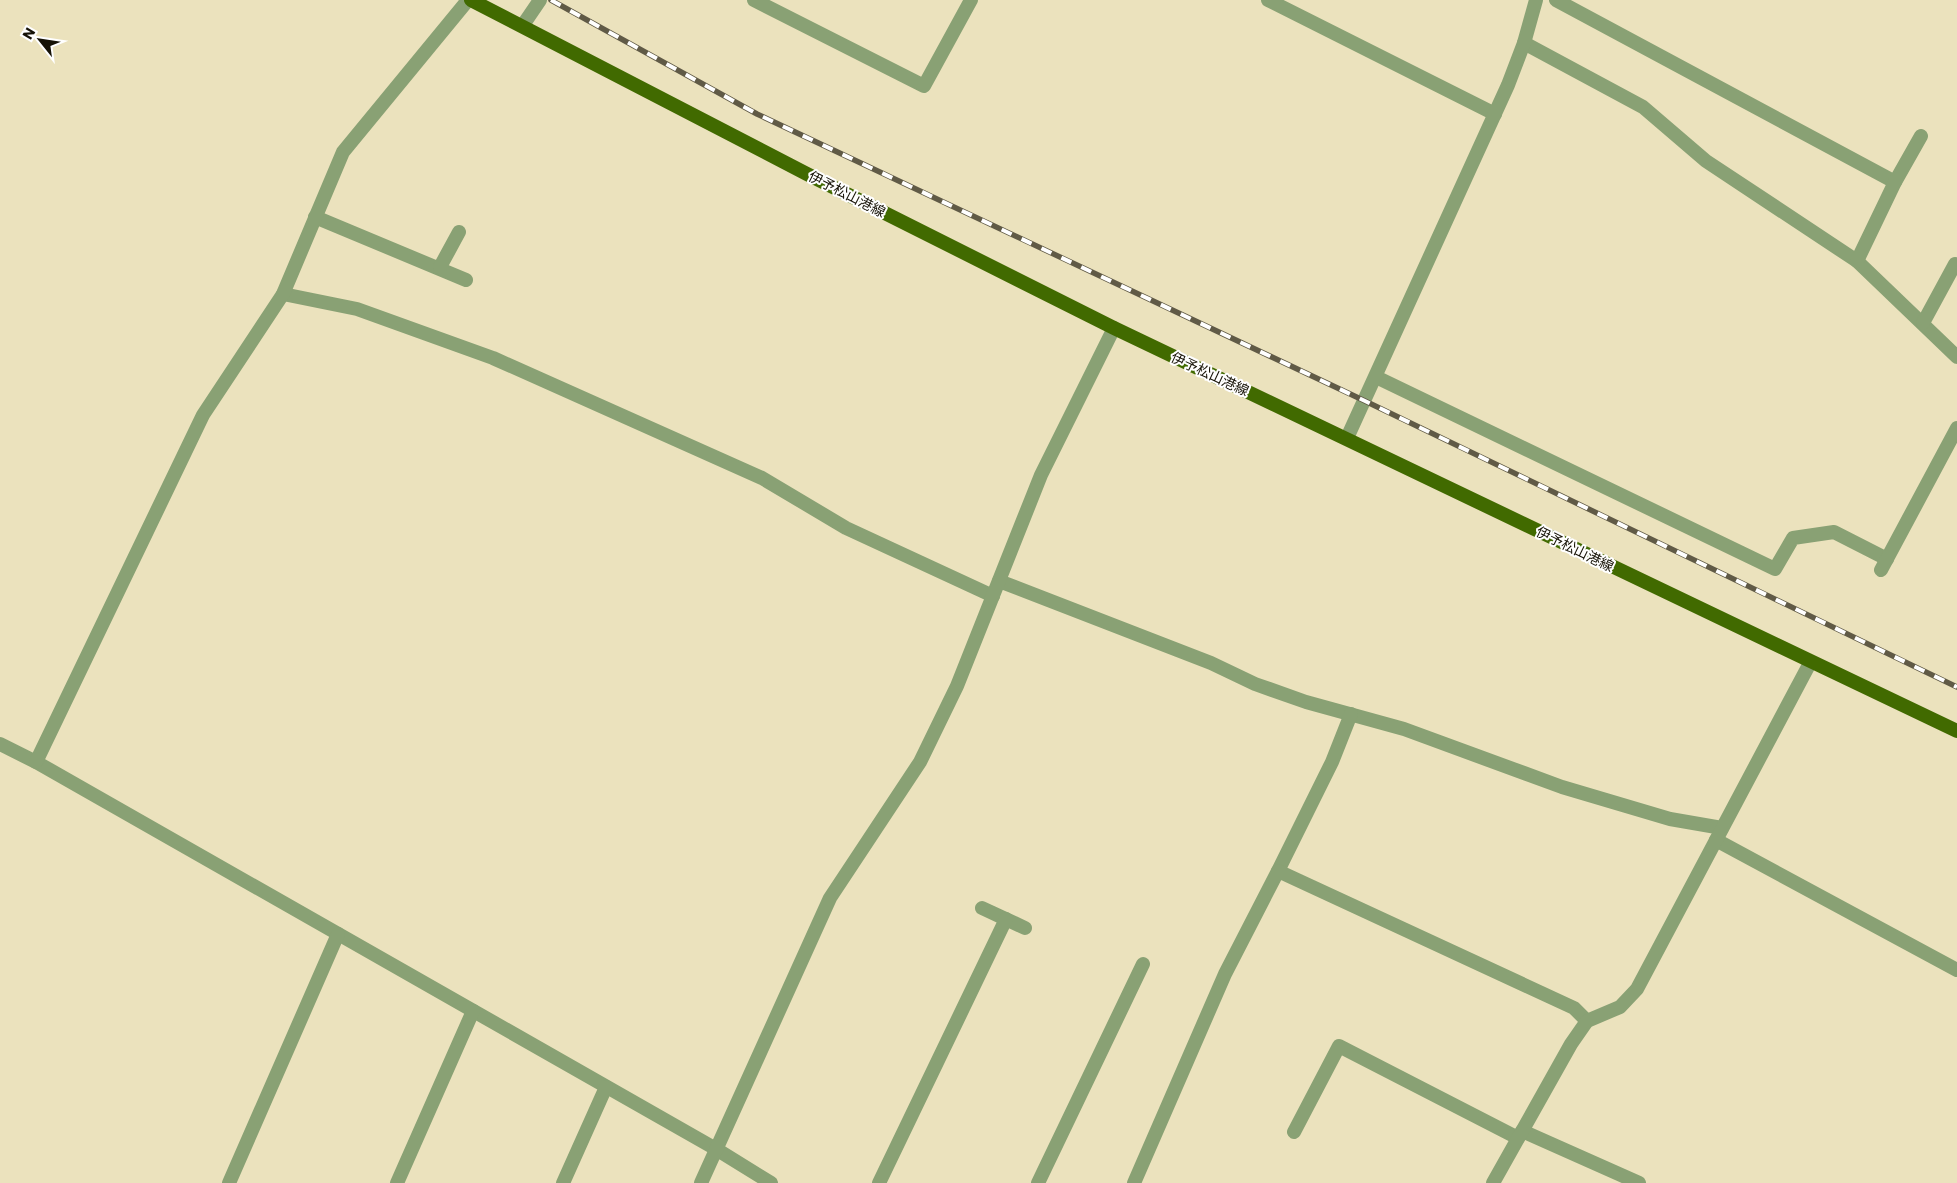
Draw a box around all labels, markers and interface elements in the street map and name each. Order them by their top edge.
north arrow [15,15,65,65]
text: N [17,24,40,43]
street label: 伊予松山港線 [805,166,889,222]
street label: 伊予松山港線 [1168,347,1252,401]
street label: 伊予松山港線 [1533,522,1617,576]

